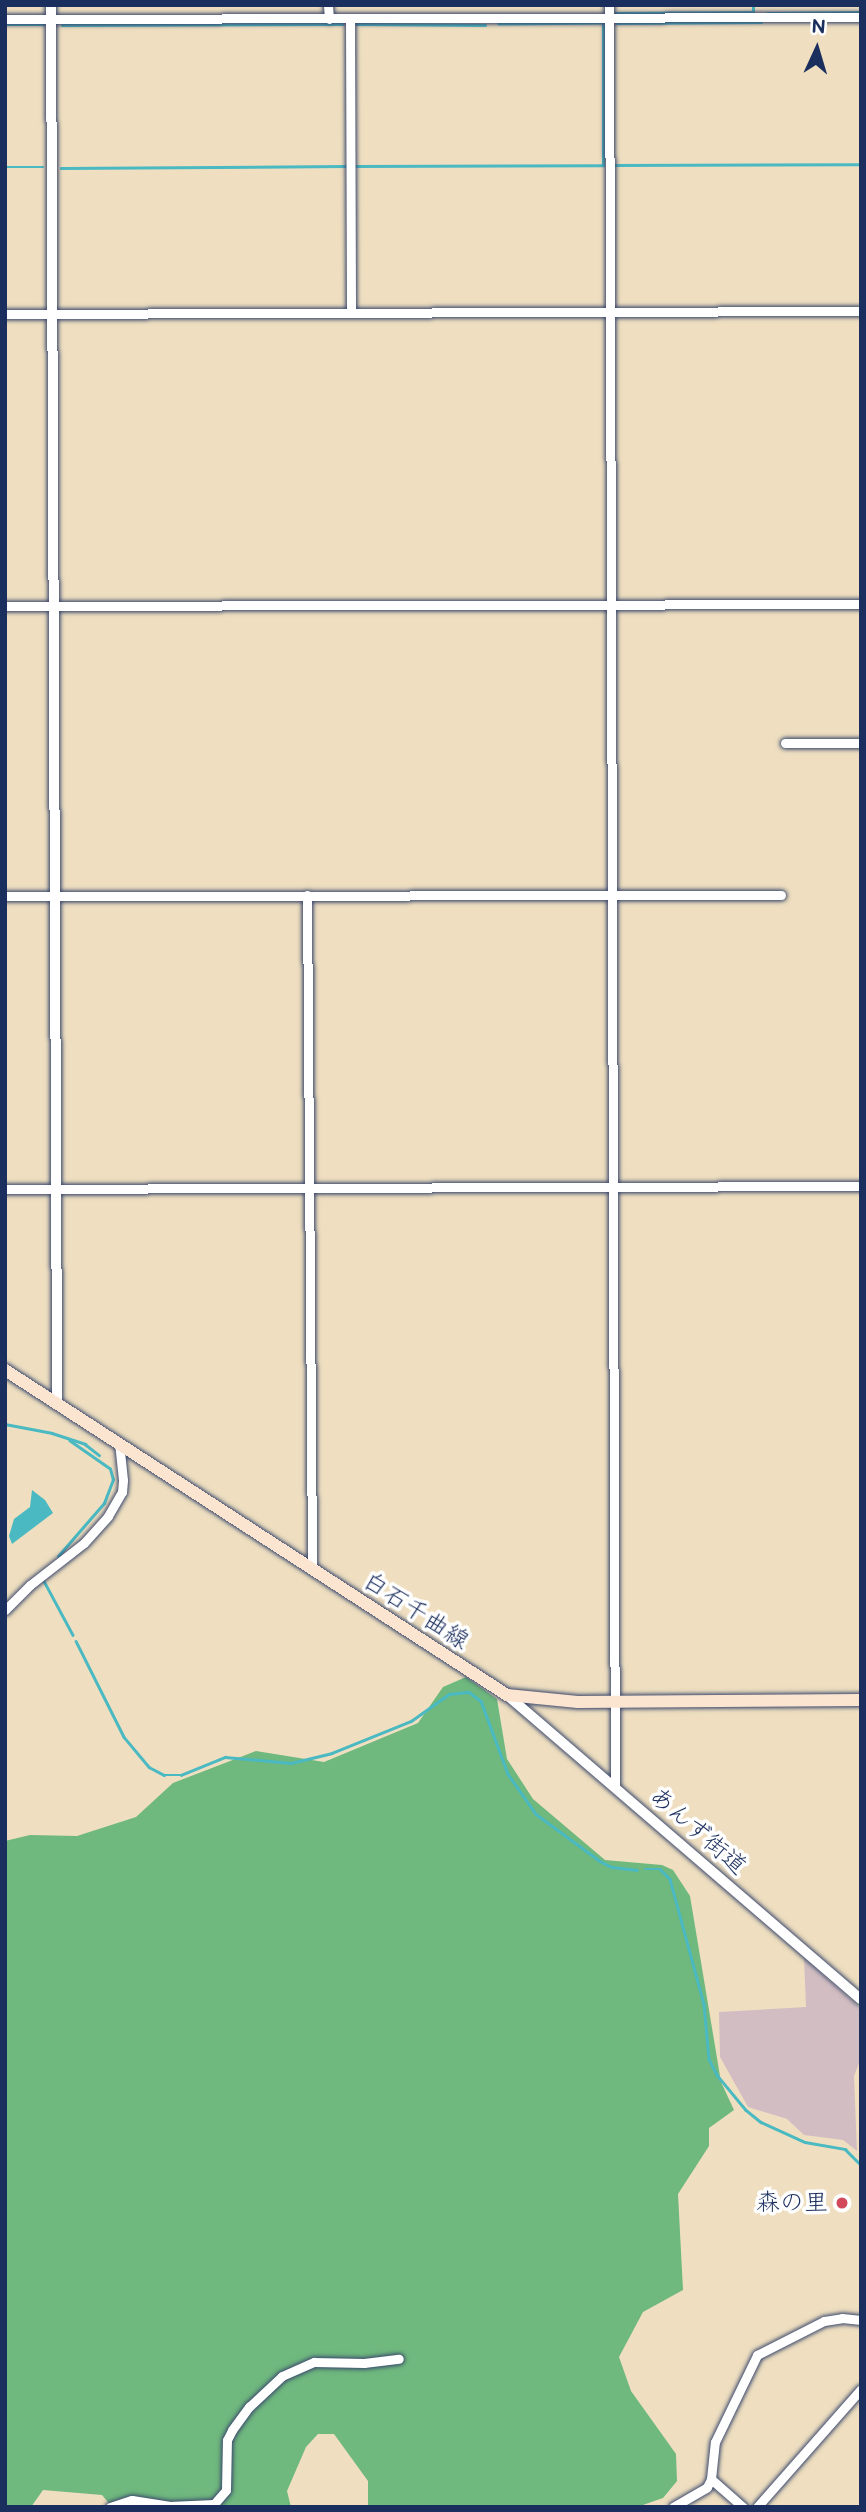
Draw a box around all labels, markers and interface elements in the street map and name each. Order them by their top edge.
north arrow [782,14,852,84]
text: N [811,16,826,40]
street label: 白石千曲線 [358,1566,474,1656]
street label: あんず街道 [643,1781,753,1881]
place label: 森の里 [756,2189,828,2217]
marker: 森の里 [834,2195,850,2211]

